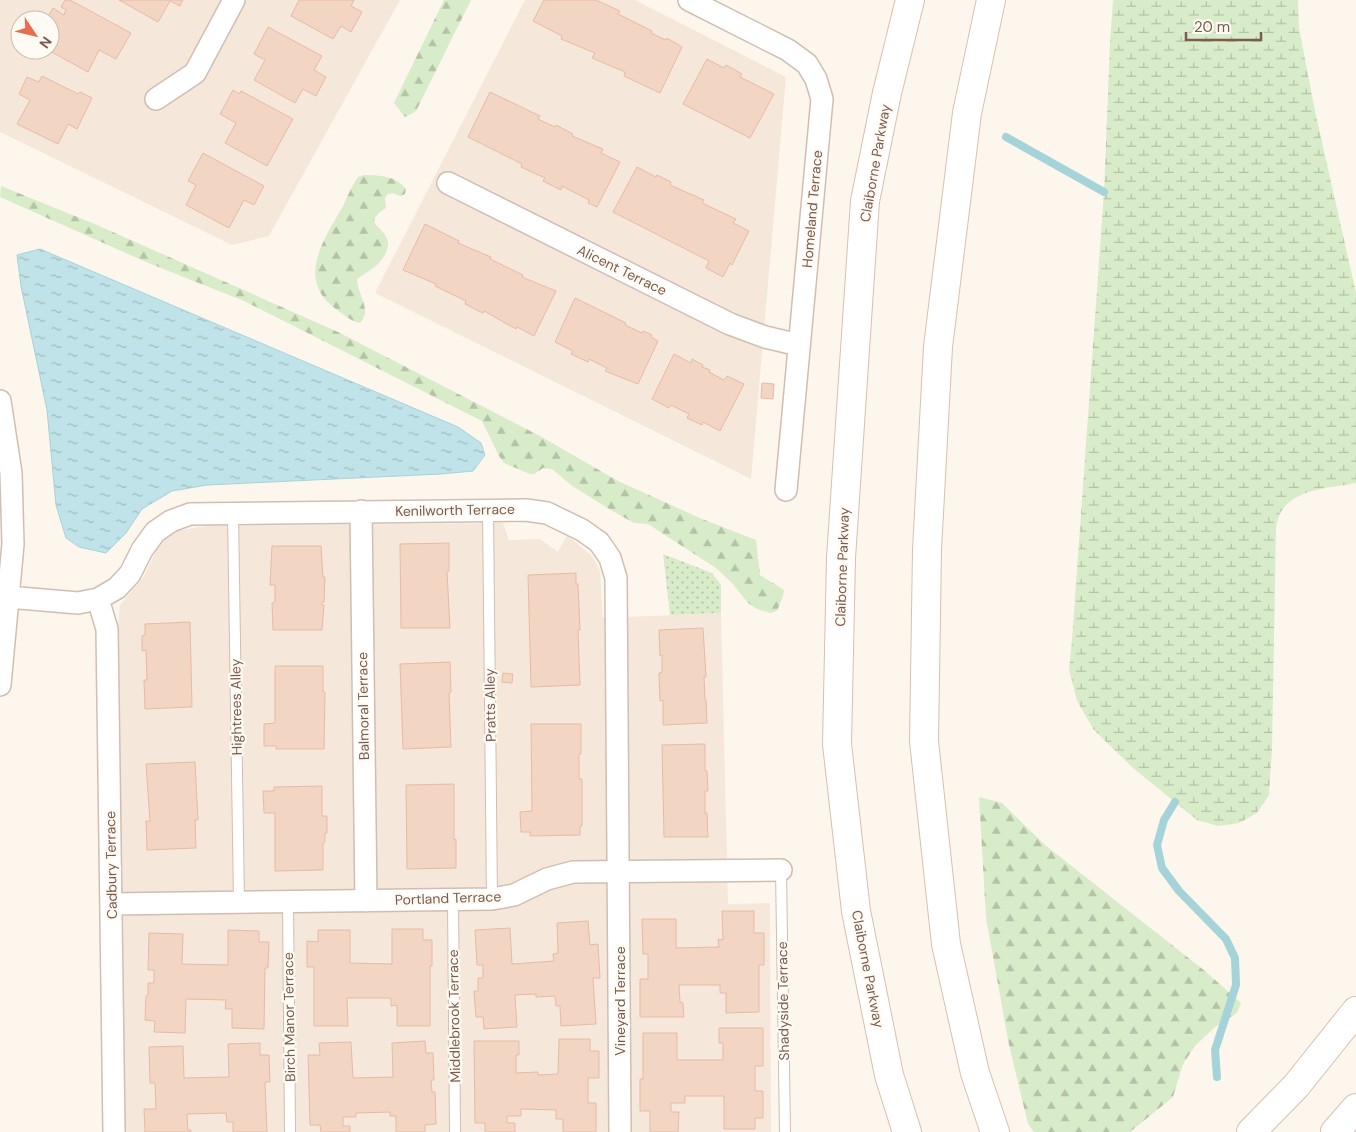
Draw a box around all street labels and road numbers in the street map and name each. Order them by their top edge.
street label: Claiborne Parkway [856,102,894,223]
street label: Homeland Terrace [798,149,826,269]
street label: Alicent Terrace [574,241,670,299]
street label: Kenilworth Terrace [395,500,515,520]
street label: Claiborne Parkway [831,507,853,627]
street label: Balmoral Terrace [353,652,373,760]
street label: Hightrees Alley [226,658,246,756]
street label: Pratts Alley [480,668,500,742]
street label: Cadbury Terrace [101,811,121,919]
street label: Portland Terrace [394,887,502,909]
street label: Claiborne Parkway [848,909,888,1030]
street label: Shadyside Terrace [773,941,793,1061]
street label: Vineyard Terrace [611,946,629,1056]
street label: Middlebrook Terrace [444,949,464,1083]
street label: Birch Manor Terrace [279,952,299,1082]

